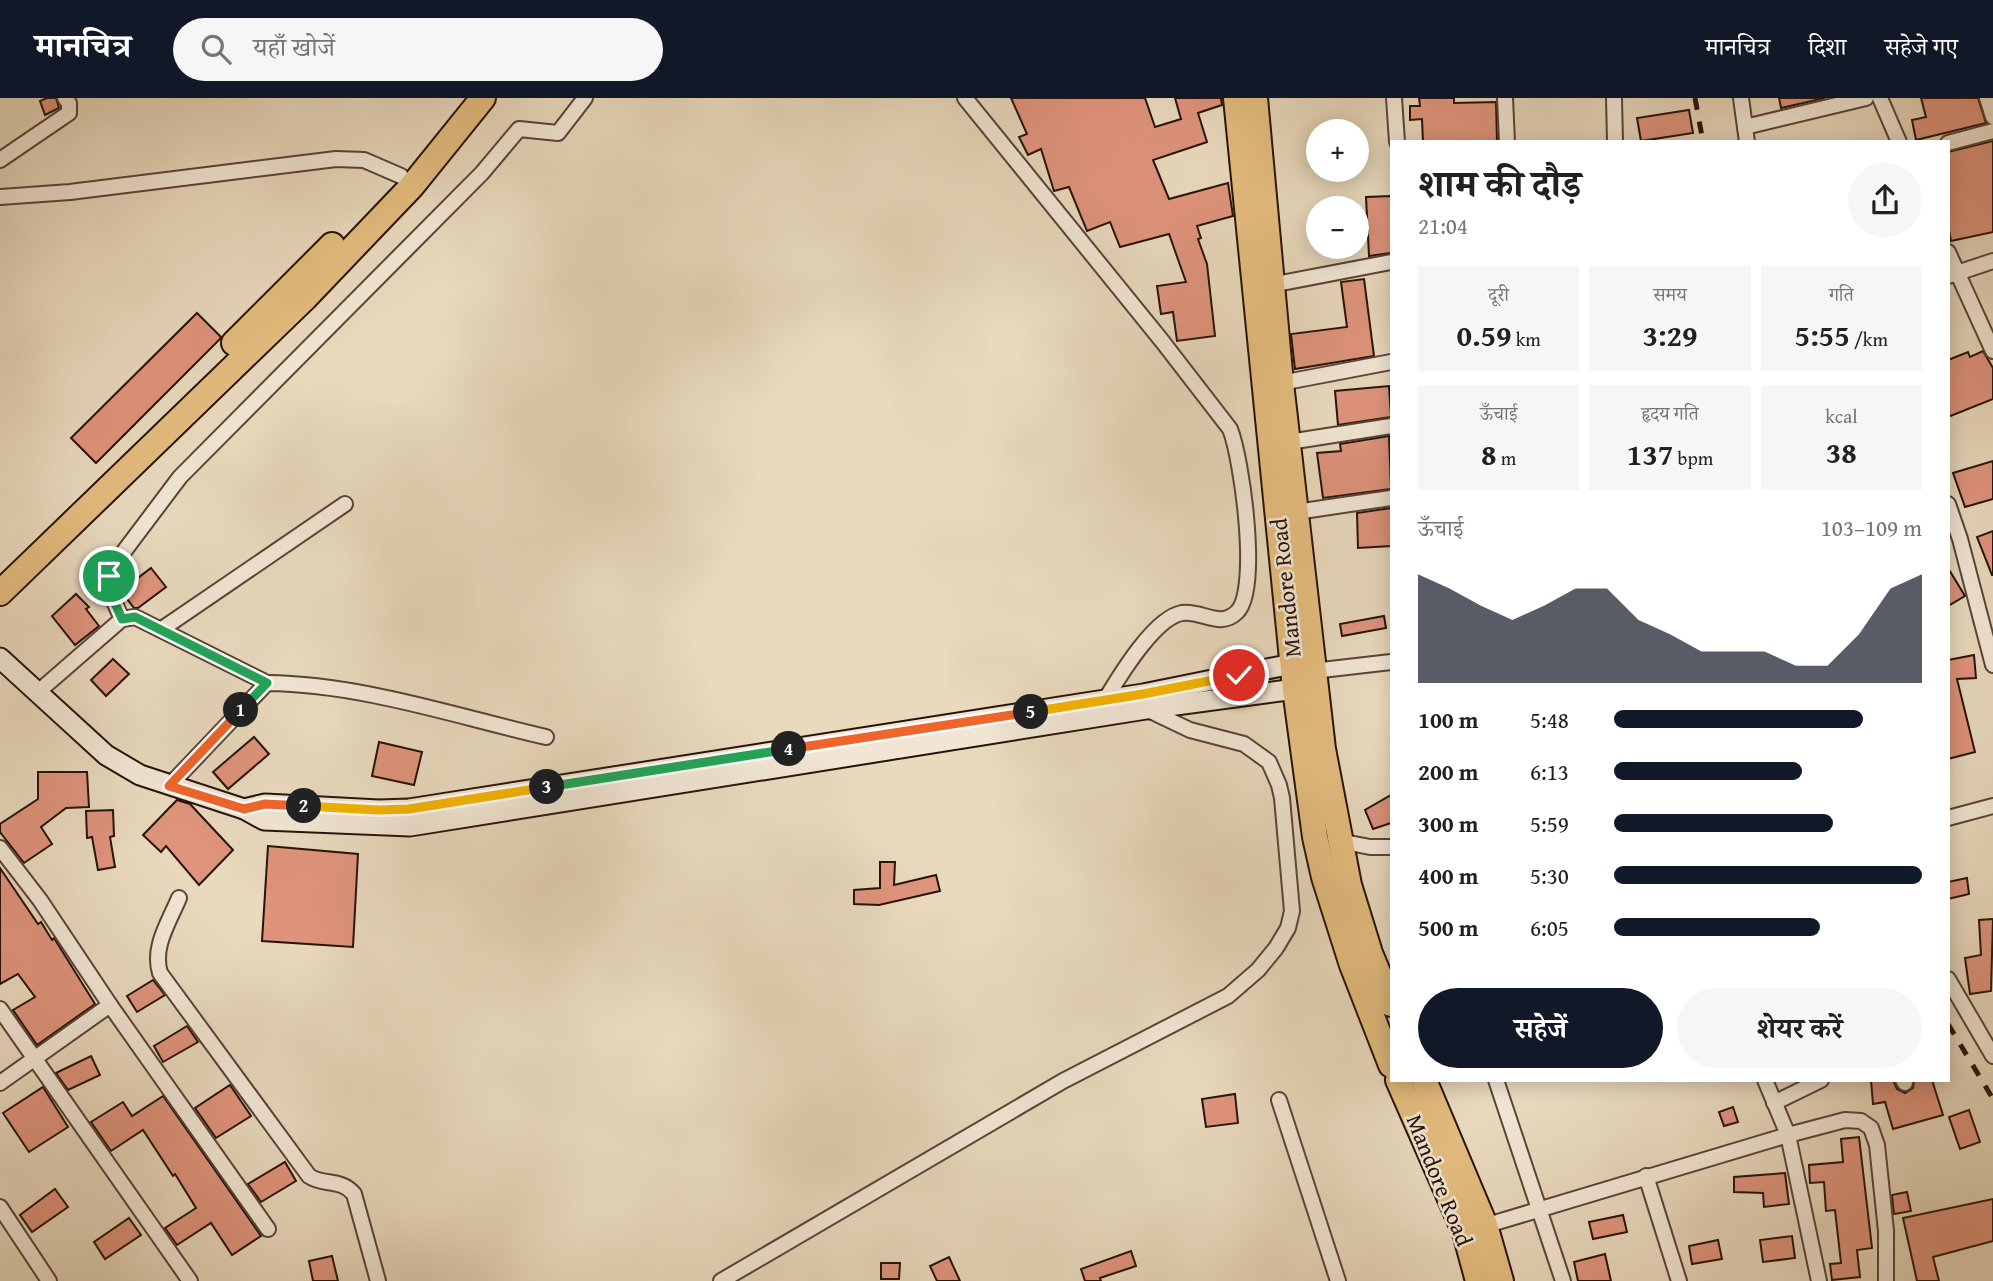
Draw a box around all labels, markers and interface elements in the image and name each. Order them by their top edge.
search box [173,18,663,81]
text: मानचित्र [35,21,131,69]
text: यहाँ खोजें [253,27,335,66]
text: मानचित्र [1705,29,1770,64]
text: दिशा [1808,29,1846,64]
text: सहेजे गए [1884,29,1958,64]
icon: search [197,30,235,68]
map controls [1306,119,1369,259]
button: + [1306,119,1369,182]
text: शाम की दौड़ [1418,155,1581,211]
button: share [1848,163,1922,237]
button: − [1306,196,1369,259]
text: 21:04 [1418,209,1468,242]
text: दूरी [1488,280,1509,308]
text: समय [1653,280,1687,308]
text: गति [1829,280,1854,308]
text: 0.59 [1456,313,1512,357]
text: 3:29 [1642,313,1698,357]
text: 5:55 [1795,313,1850,357]
text: km [1512,325,1541,353]
text: /km [1850,325,1888,353]
text: ऊँचाई [1480,399,1517,427]
text: हृदय गति [1641,399,1699,427]
text: kcal [1825,402,1858,430]
text: 38 [1826,430,1857,474]
text: 8 [1481,432,1497,476]
text: 137 [1627,432,1673,476]
text: m [1497,444,1516,472]
text: bpm [1673,444,1713,472]
text: ऊँचाई [1418,511,1463,544]
text: 103–109 m [1821,511,1922,544]
street label: Mandore Road [1261,516,1309,659]
pin [79,546,139,606]
icon: arrive [90,557,128,595]
pin [1209,645,1269,705]
icon: check [1220,656,1258,694]
pin: 1 [224,692,258,728]
pin: 5 [1014,694,1048,730]
text: 1 [236,695,245,723]
text: 5 [1026,697,1035,725]
text: 100 m [1418,703,1479,736]
text: 5:48 [1530,703,1569,736]
pin: 4 [772,732,806,766]
text: 4 [784,734,793,762]
text: 200 m [1418,755,1479,788]
text: 6:13 [1530,755,1569,788]
pin: 3 [530,770,564,804]
text: 3 [542,772,551,800]
pin: 2 [286,788,322,824]
text: 2 [299,791,308,819]
text: 300 m [1418,807,1479,840]
text: 5:59 [1530,807,1569,840]
text: 400 m [1418,859,1479,892]
text: 5:30 [1530,859,1569,892]
text: 500 m [1418,911,1479,944]
text: 6:05 [1530,911,1569,944]
button: सहेजें [1418,988,1663,1068]
button: शेयर करें [1677,988,1922,1068]
street label: Mandore Road [1399,1109,1482,1252]

